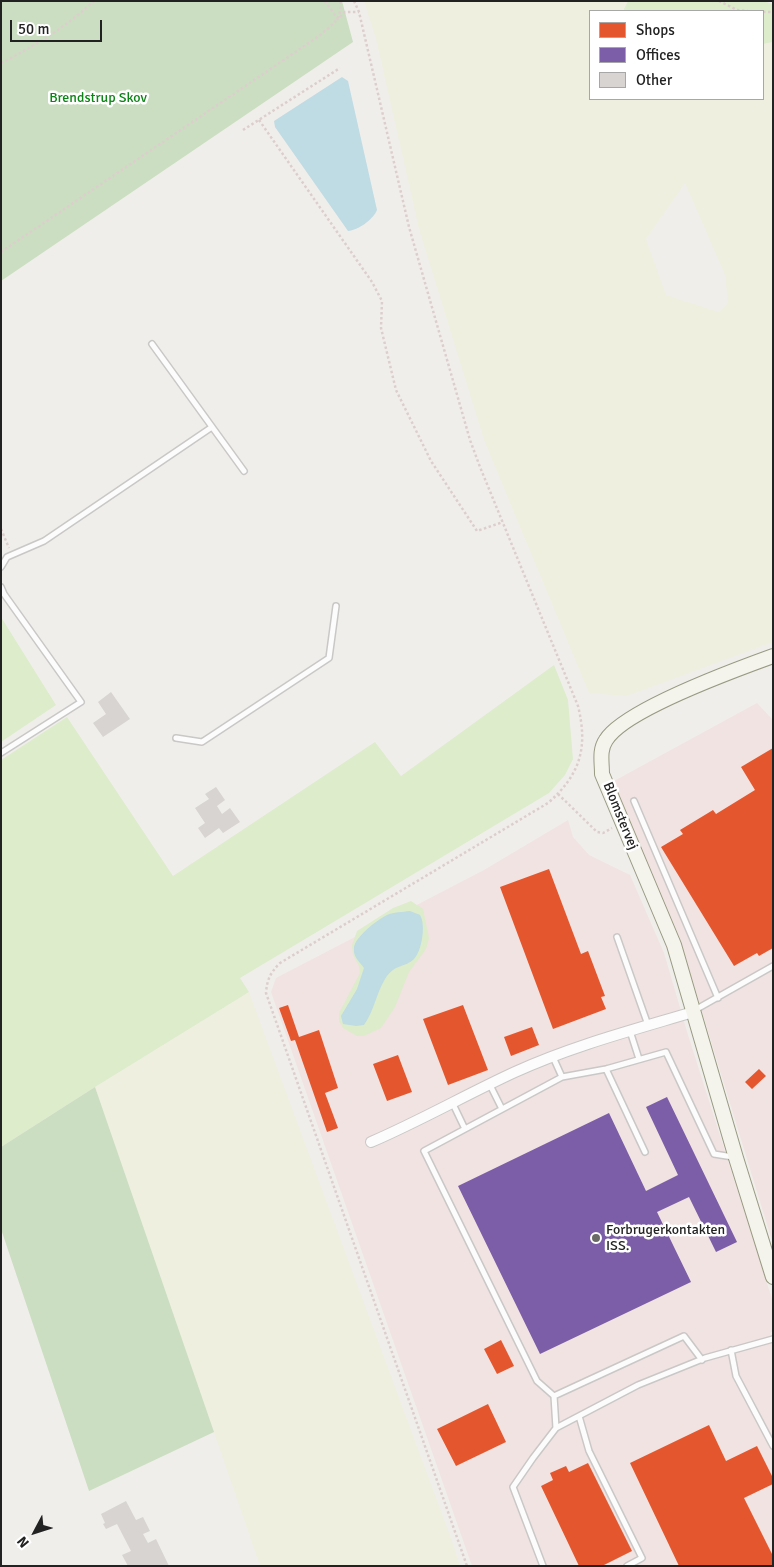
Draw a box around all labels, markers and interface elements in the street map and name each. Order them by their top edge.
scale bar [12,10,105,42]
legend [589,10,764,100]
text: 50 m [18,20,49,38]
text: Shops [636,21,675,39]
text: Offices [636,46,680,64]
text: Other [636,71,672,89]
park label: Brendstrup Skov [49,90,147,106]
street label: Blomstervej [599,780,641,852]
place label: Forbrugerkontakten ISS. [606,1222,725,1254]
marker: Forbrugerkontakten ISS. [590,1232,602,1244]
north arrow [10,1507,60,1557]
text: N [13,1533,33,1551]

